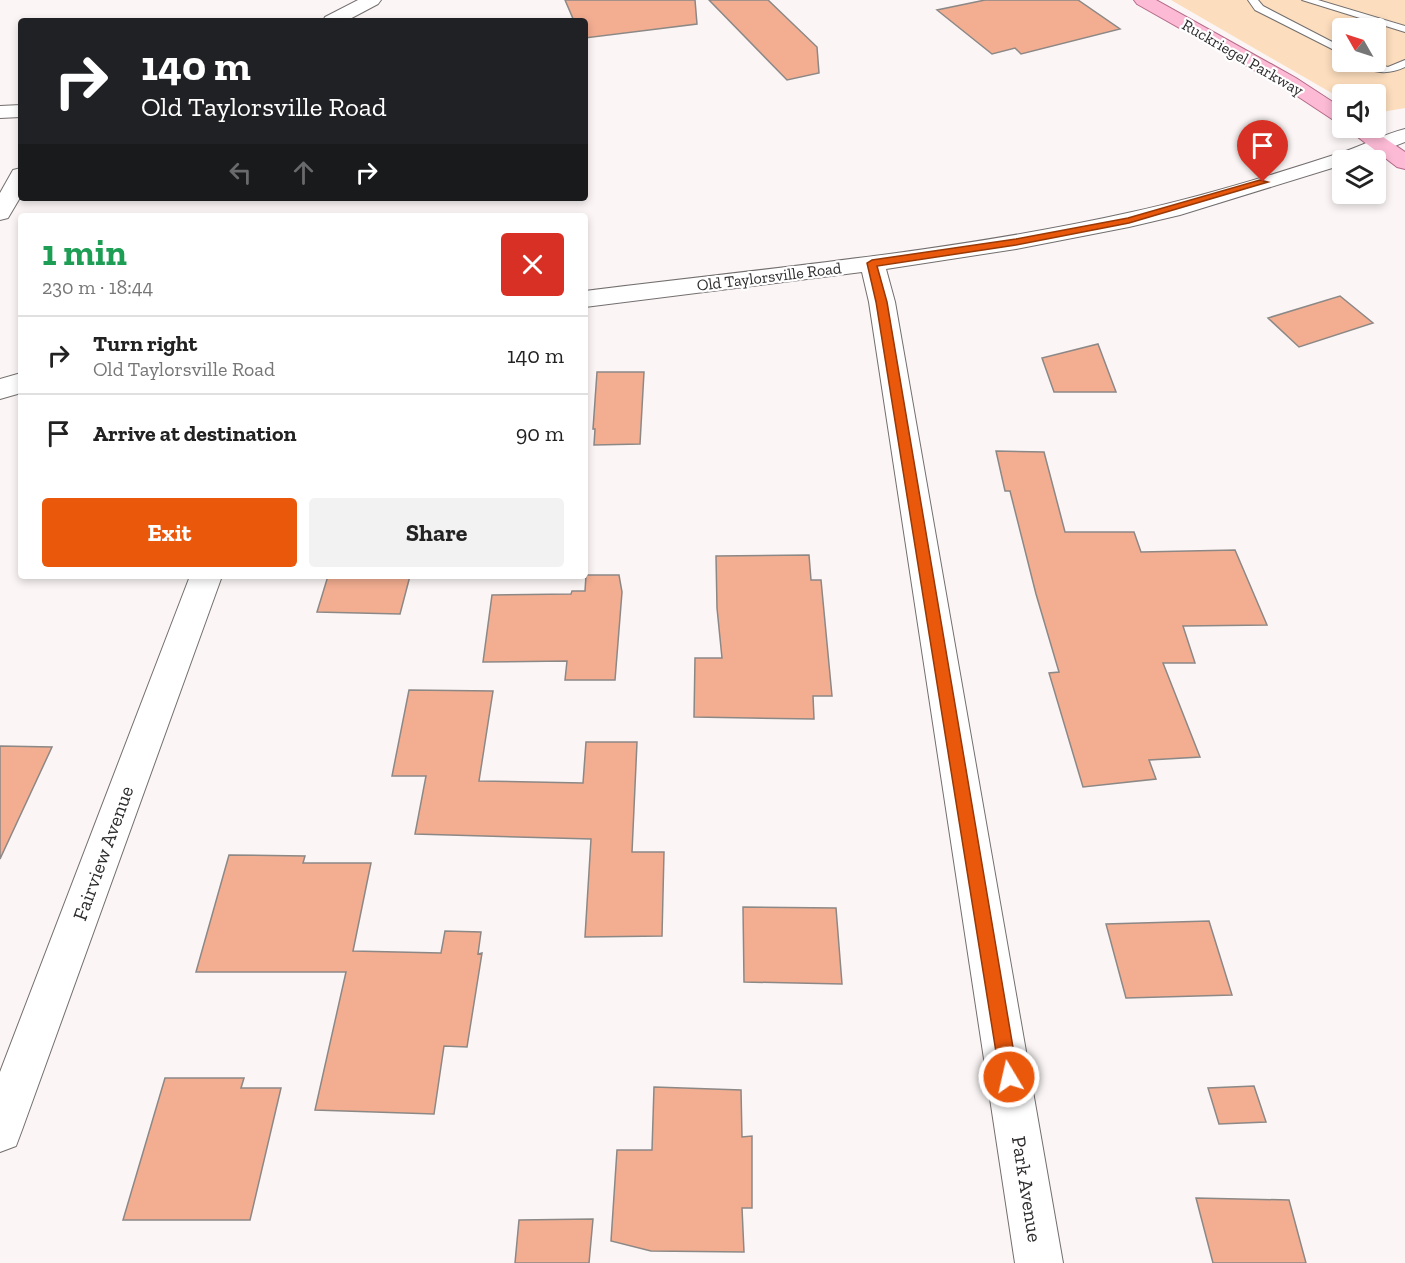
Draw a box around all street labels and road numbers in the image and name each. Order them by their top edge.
street label: Ruckriegel Parkway [1179,15,1308,100]
street label: Old Taylorsville Road [696,258,843,295]
street label: Fairview Avenue [67,782,139,924]
street label: Park Avenue [1007,1134,1047,1244]

